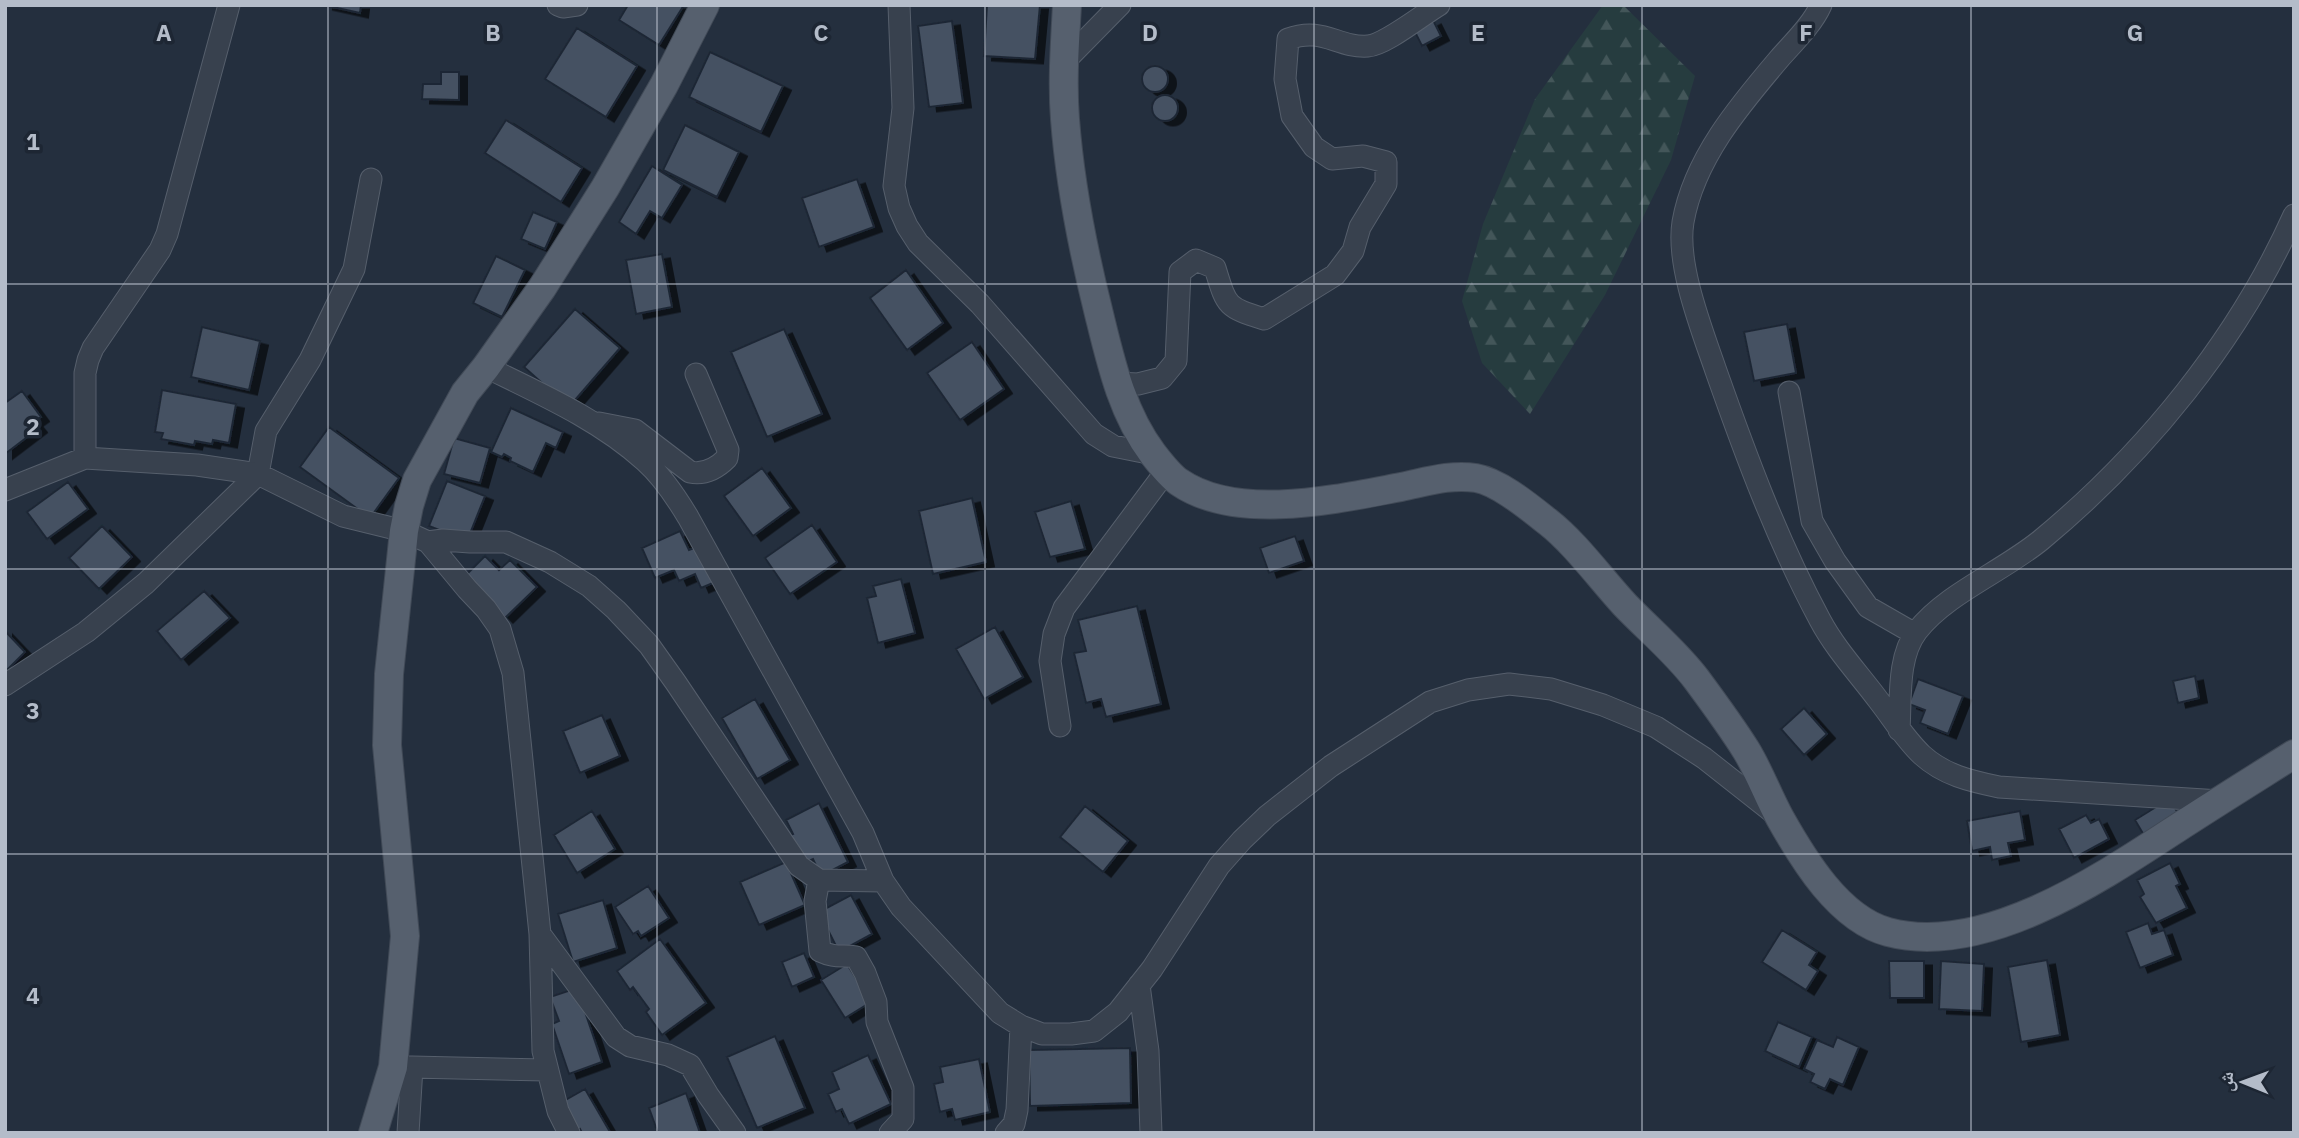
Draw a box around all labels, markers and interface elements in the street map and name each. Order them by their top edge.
text: A [156,17,172,47]
text: B [485,17,501,47]
text: C [814,17,829,47]
text: D [1142,17,1158,47]
text: E [1471,17,1485,47]
text: F [1799,17,1813,47]
text: G [2127,17,2143,47]
text: 1 [26,126,40,156]
text: 2 [26,411,40,441]
text: 3 [26,695,40,725]
text: 4 [26,980,40,1010]
north arrow [2208,1047,2278,1117]
text: ش [2214,1071,2238,1092]

